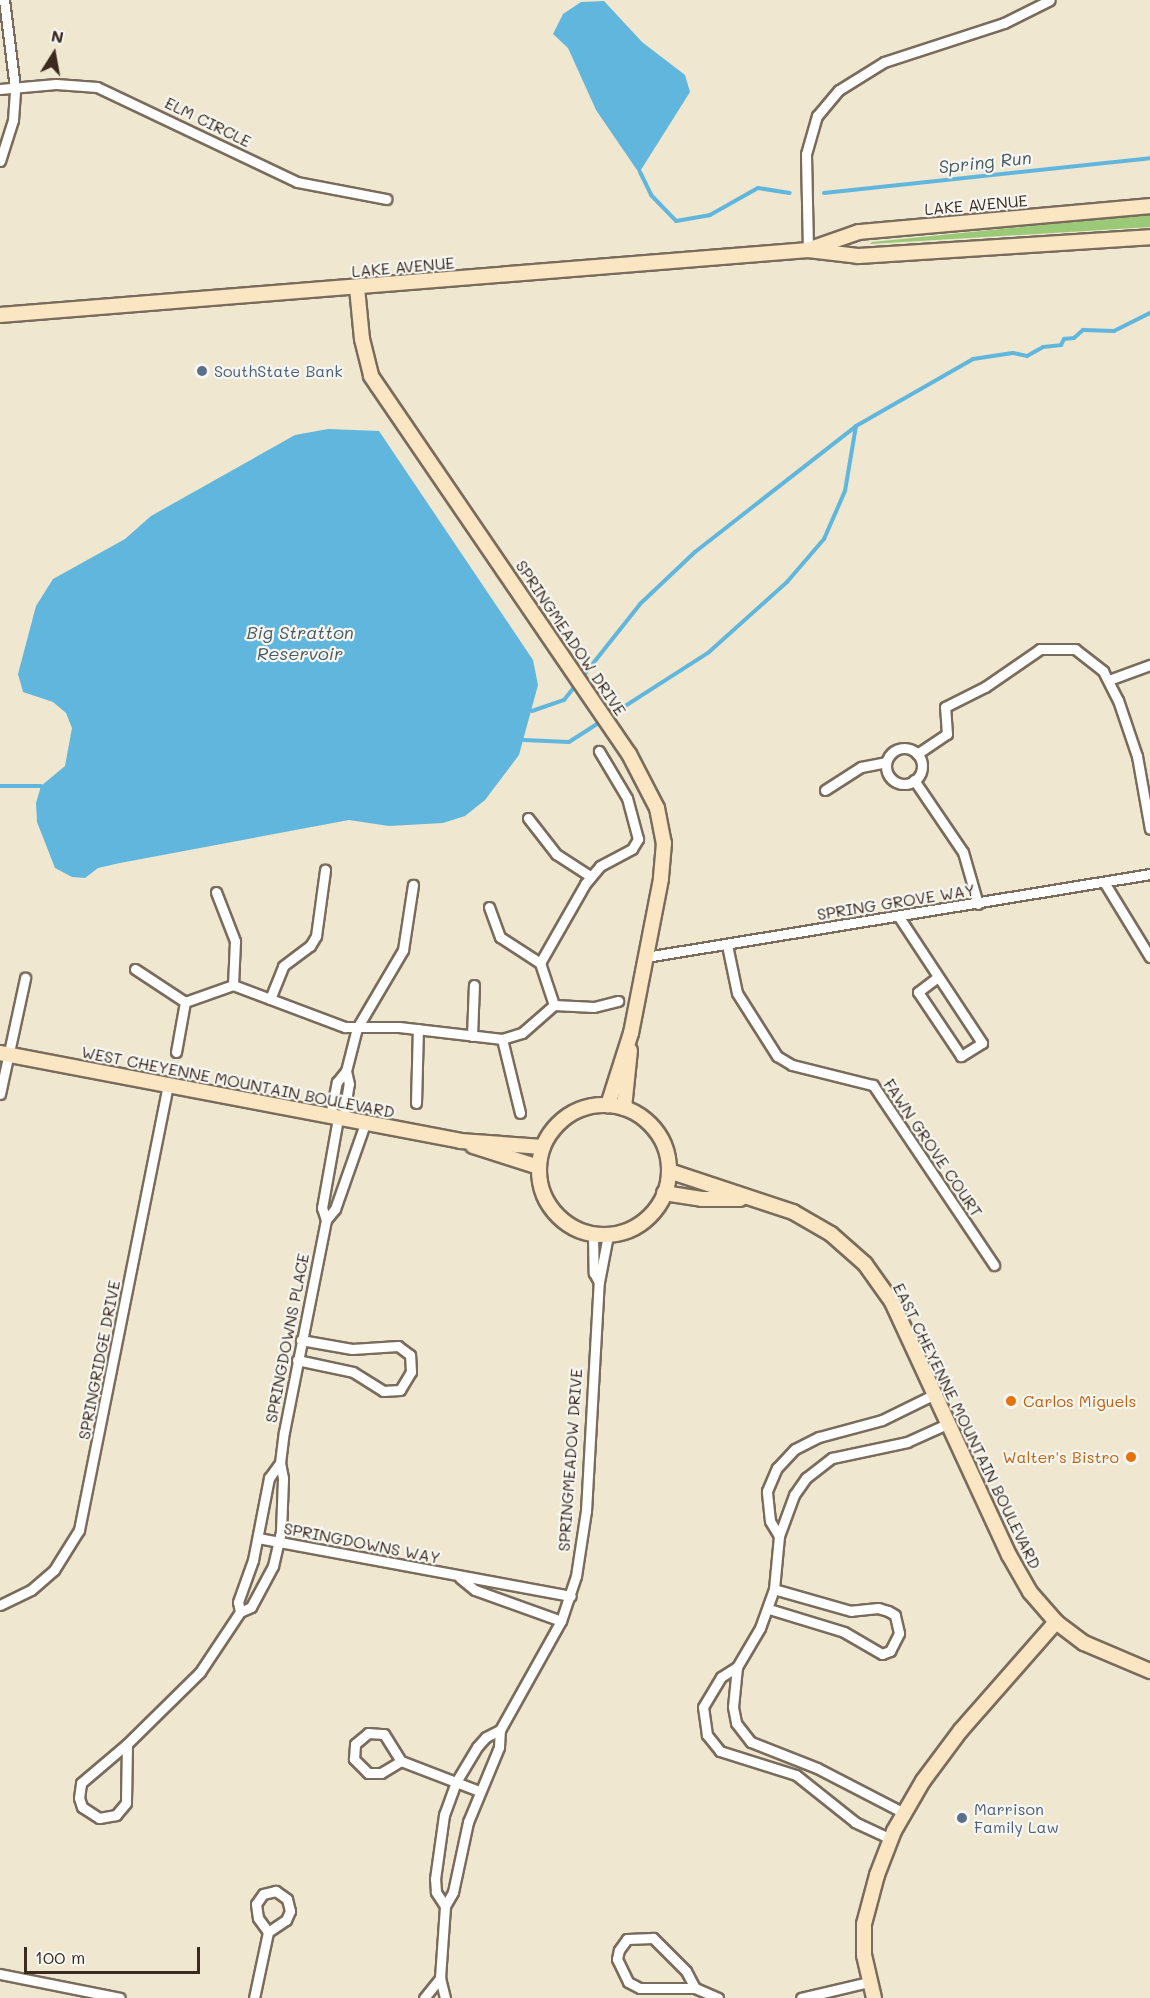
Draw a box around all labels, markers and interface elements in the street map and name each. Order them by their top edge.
north arrow [24,24,84,84]
text: N [50,24,65,47]
street label: ELM CIRCLE [162,93,254,151]
water label: Spring Run [937,146,1033,178]
street label: LAKE AVENUE [924,191,1028,219]
street label: LAKE AVENUE [351,253,455,281]
place label: SouthState Bank [214,361,343,381]
marker: SouthState Bank [195,364,209,378]
street label: SPRINGMEADOW DRIVE [512,557,630,719]
water label: Big Stratton Reservoir [246,622,354,664]
street label: SPRING GROVE WAY [816,880,976,924]
street label: WEST CHEYENNE MOUNTAIN BOULEVARD [80,1042,396,1122]
street label: FAWN GROVE COURT [880,1075,986,1221]
street label: SPRINGDOWNS PLACE [261,1252,313,1424]
street label: SPRINGRIDGE DRIVE [74,1279,124,1441]
street label: EAST CHEYENNE MOUNTAIN BOULEVARD [889,1280,1045,1572]
street label: SPRINGMEADOW DRIVE [554,1368,586,1552]
place label: Carlos Miguels [1023,1391,1136,1411]
marker: Carlos Miguels [1004,1394,1018,1408]
place label: Walter's Bistro [1002,1447,1119,1467]
marker: Walter's Bistro [1124,1450,1138,1464]
street label: SPRINGDOWNS WAY [282,1518,442,1568]
place label: Marrison Family Law [974,1799,1059,1837]
marker: Marrison Family Law [955,1811,969,1825]
scale bar [27,1935,202,1973]
text: 100 m [35,1945,85,1969]

